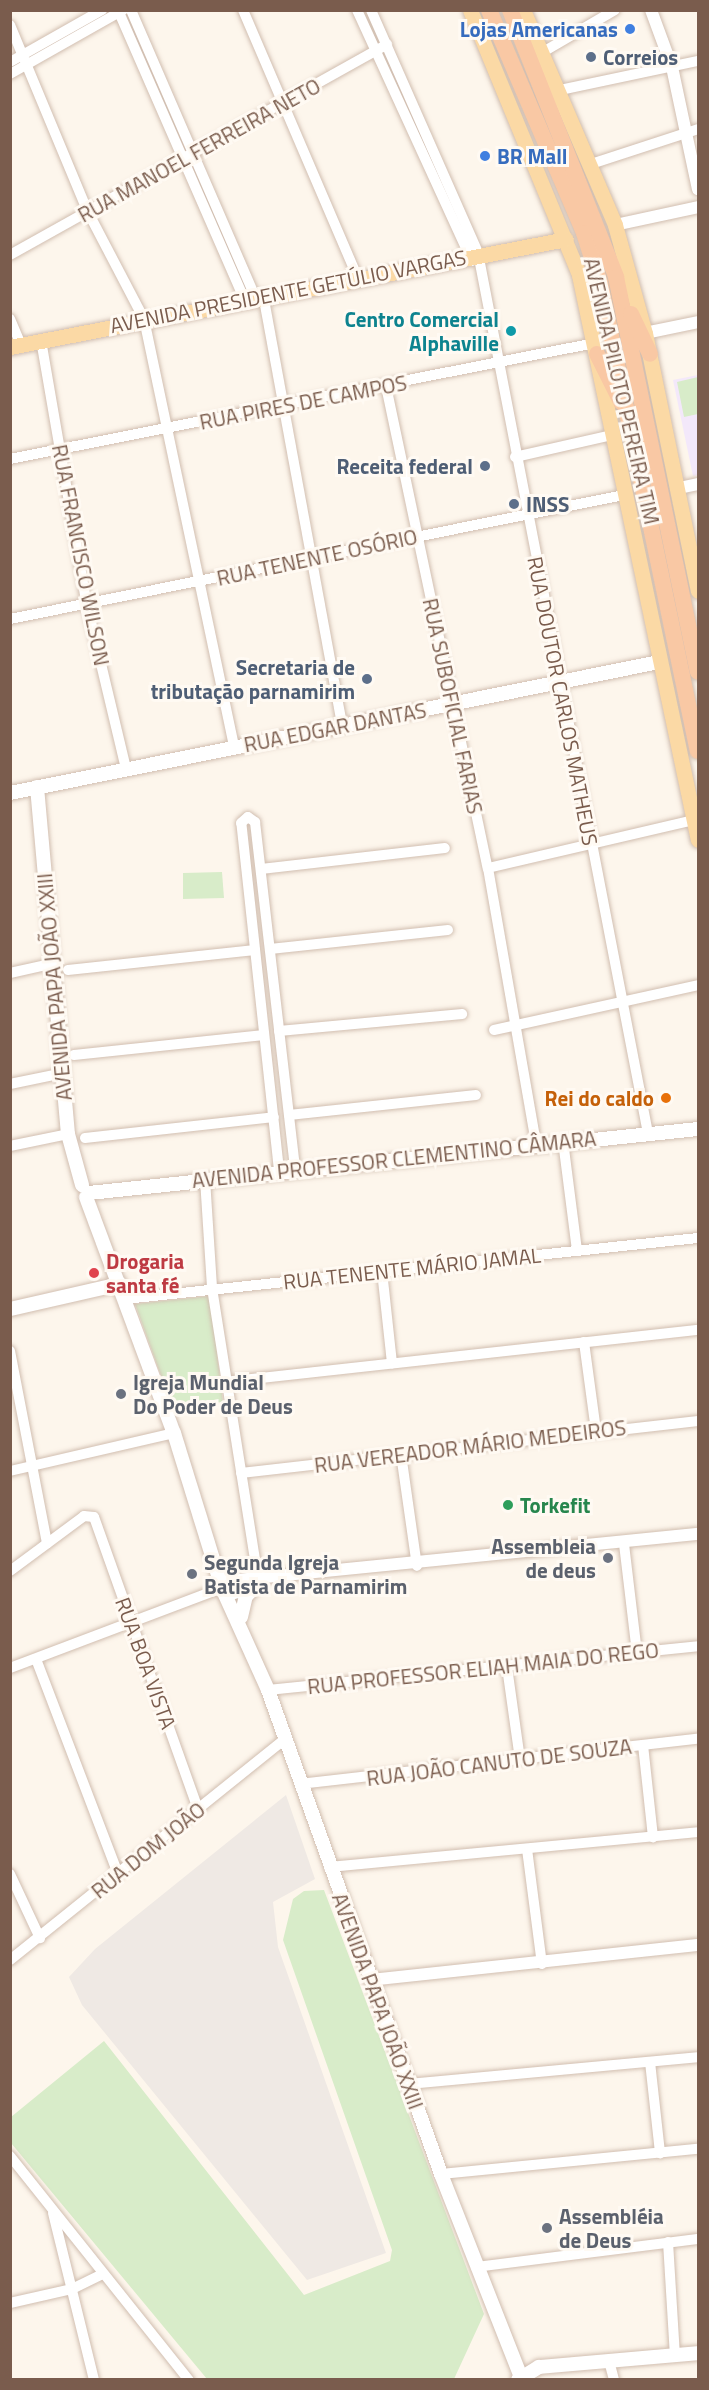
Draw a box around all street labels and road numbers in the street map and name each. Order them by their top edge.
street label: RUA MANOEL FERREIRA NETO [73,73,325,227]
street label: AVENIDA PRESIDENTE GETÚLIO VARGAS [108,244,468,338]
street label: AVENIDA PILOTO PEREIRA TIM [579,255,665,527]
street label: RUA PIRES DE CAMPOS [197,370,409,434]
street label: RUA FRANCISCO WILSON [47,442,115,668]
street label: RUA TENENTE OSÓRIO [214,523,420,591]
street label: RUA DOUTOR CARLOS MATHEUS [523,554,603,848]
street label: RUA SUBOFICIAL FARIAS [418,596,488,816]
street label: RUA EDGAR DANTAS [242,697,428,757]
street label: AVENIDA PAPA JOÃO XXIII [32,872,76,1102]
street label: AVENIDA PROFESSOR CLEMENTINO CÂMARA [191,1125,597,1193]
street label: RUA TENENTE MÁRIO JAMAL [282,1242,542,1294]
street label: RUA VEREADOR MÁRIO MEDEIROS [313,1414,627,1478]
street label: RUA BOA VISTA [110,1594,182,1732]
street label: RUA PROFESSOR ELIAH MAIA DO REGO [306,1637,660,1699]
street label: RUA JOÃO CANUTO DE SOUZA [365,1733,633,1791]
street label: RUA DOM JOÃO [86,1796,210,1904]
street label: AVENIDA PAPA JOÃO XXIII [327,1890,429,2112]

